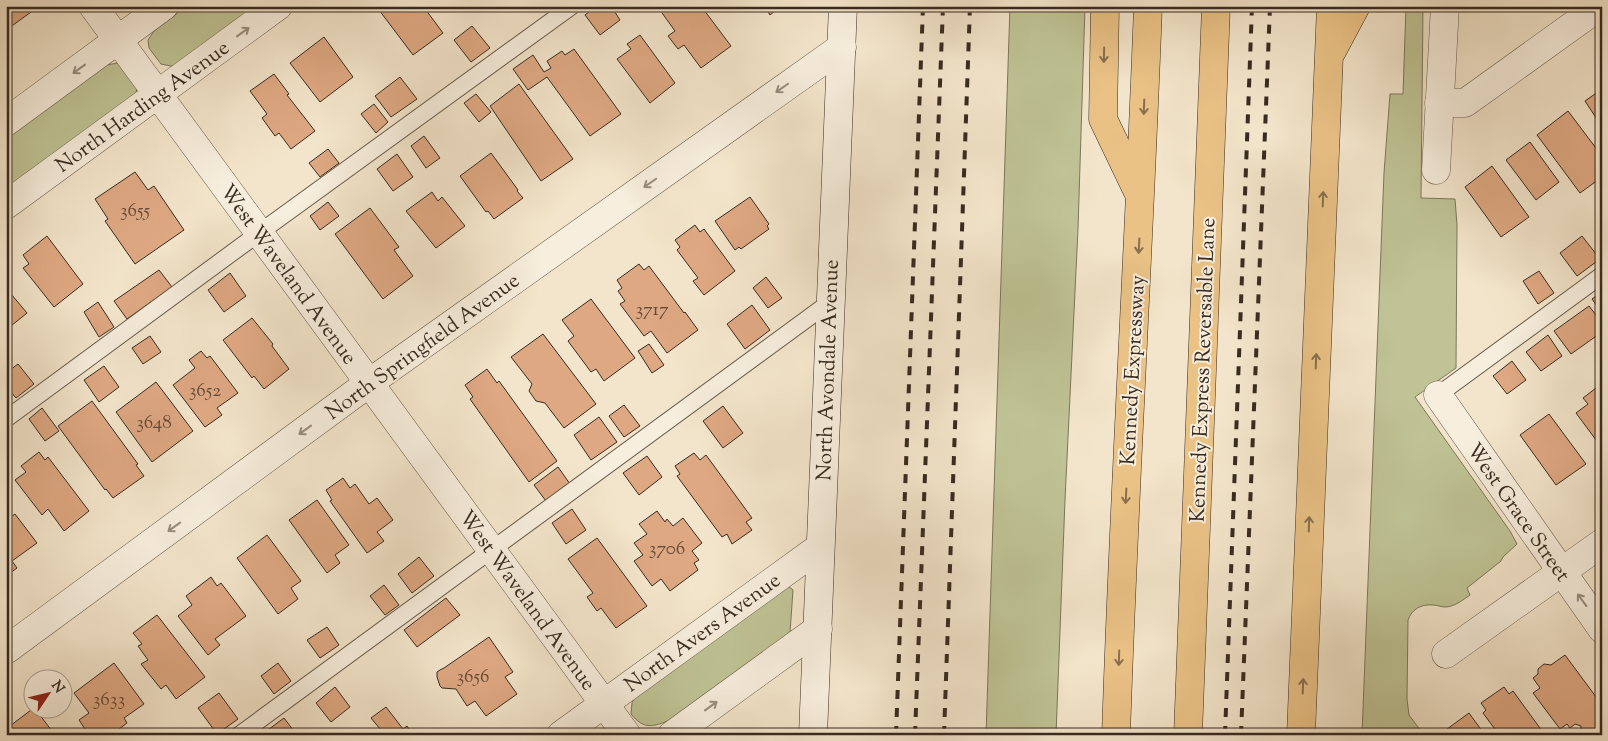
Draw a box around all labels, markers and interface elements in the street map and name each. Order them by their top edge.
one-way arrow [236,26,249,37]
street label: North Harding Avenue [50,34,236,181]
one-way arrow [1099,46,1109,63]
one-way arrow [73,64,86,75]
one-way arrow [775,83,789,93]
one-way arrow [1140,99,1149,115]
one-way arrow [643,178,657,188]
street label: West Waveland Avenue [212,179,363,372]
one-way arrow [1318,191,1328,208]
house number: 3655 [120,198,151,225]
street label: Kennedy Express Reversable Lane [1184,217,1224,523]
one-way arrow [1134,238,1143,254]
street label: North Avondale Avenue [810,259,848,481]
street label: North Springfield Avenue [320,267,526,428]
street label: Kennedy Expressway [1114,274,1154,466]
house number: 3717 [635,297,669,324]
one-way arrow [1311,354,1321,370]
house number: 3652 [189,378,221,405]
house number: 3648 [136,410,172,437]
one-way arrow [299,425,312,436]
street label: West Grace Street [1458,438,1577,589]
one-way arrow [1121,488,1130,504]
street label: West Waveland Avenue [451,505,602,698]
one-way arrow [1305,516,1314,532]
one-way arrow [167,522,181,532]
house number: 3706 [649,536,685,563]
street label: North Avers Avenue [619,567,787,701]
one-way arrow [1577,594,1587,608]
one-way arrow [1114,650,1123,666]
house number: 3656 [457,664,489,691]
north arrow [22,668,72,718]
text: N [46,677,68,698]
one-way arrow [1298,678,1307,694]
house number: 3633 [93,687,125,714]
one-way arrow [704,701,718,711]

